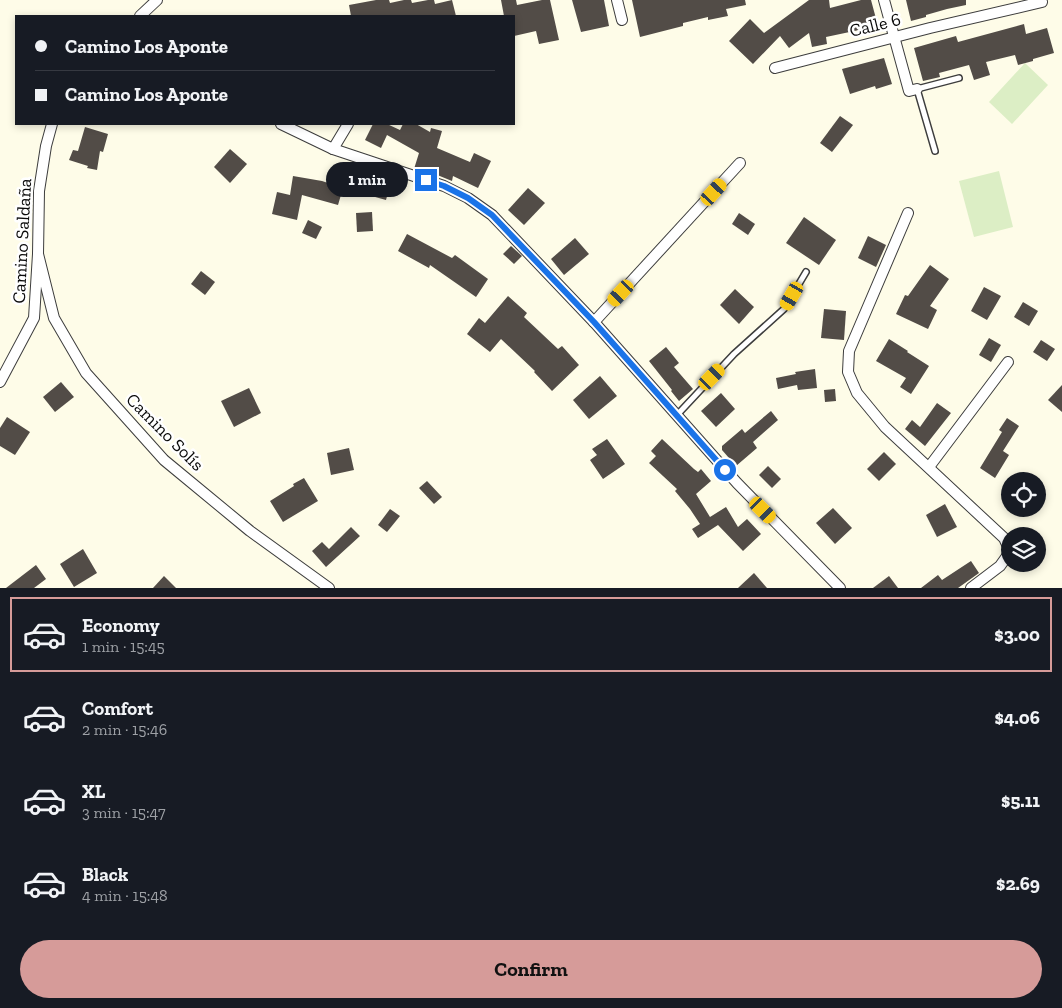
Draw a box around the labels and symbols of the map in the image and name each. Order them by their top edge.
street label: Calle 6 [847,8,903,42]
callout: 1 min [326,162,408,198]
route end [415,169,437,191]
car [698,176,729,208]
street label: Camino Saldaña [8,178,36,304]
car [605,277,636,309]
car [778,279,805,313]
car [696,361,727,393]
street label: Camino Solís [121,388,209,476]
route start [714,459,736,481]
car [747,494,778,526]

